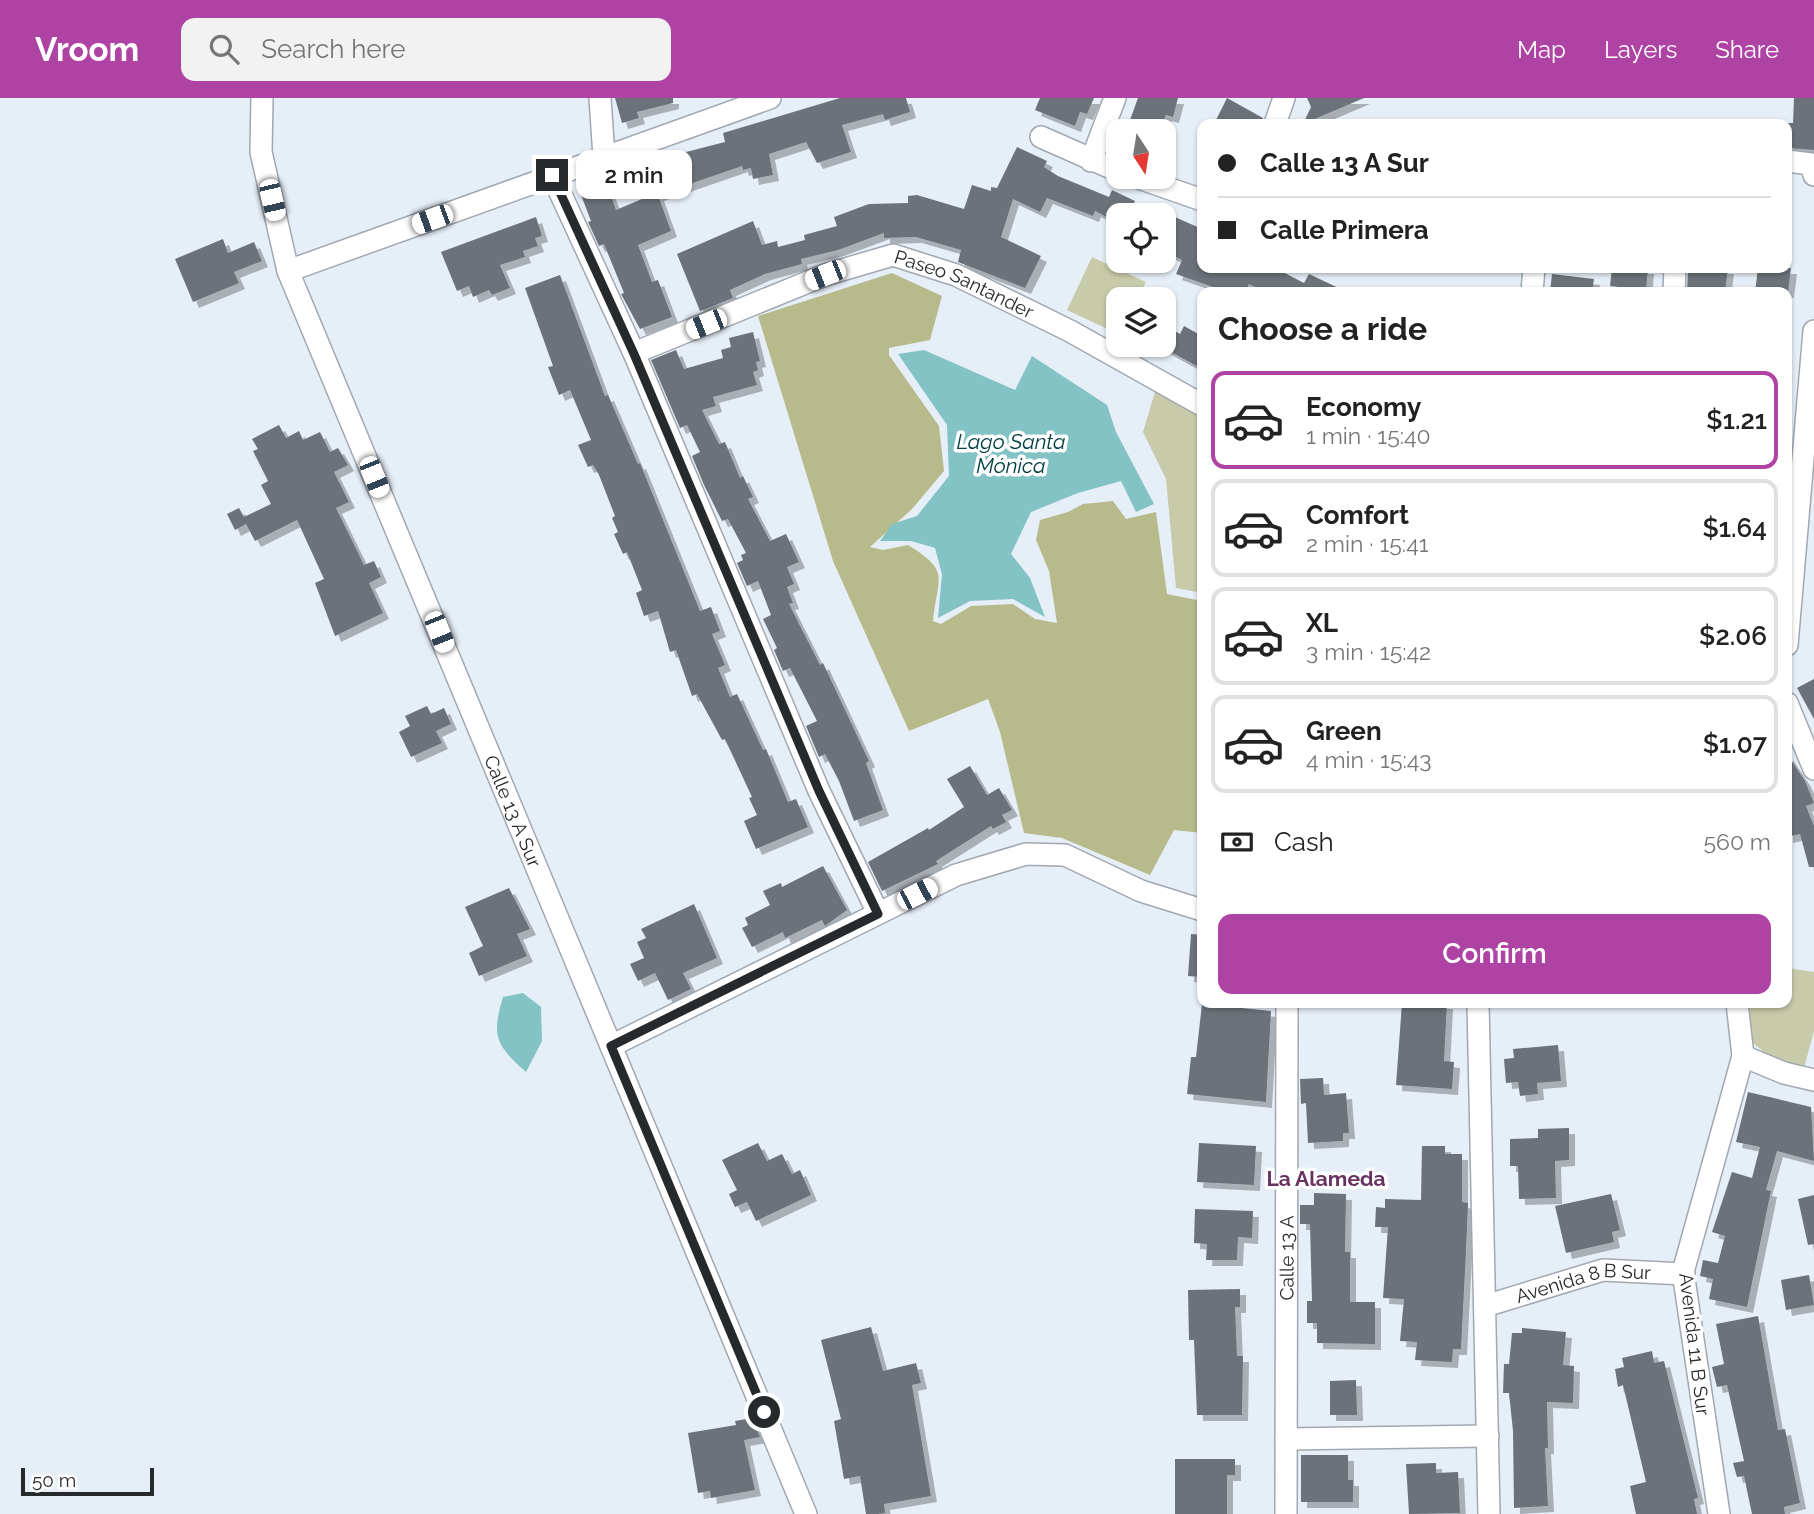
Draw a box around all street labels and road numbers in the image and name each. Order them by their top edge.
street label: Paseo Santander [892,245,1038,323]
street label: Calle 13 A Sur [480,752,546,870]
street label: Calle 13 A [1275,1215,1298,1301]
street label: Avenida 8 B Sur [1513,1259,1652,1307]
street label: Avenida 11 B Sur [1675,1271,1715,1417]

